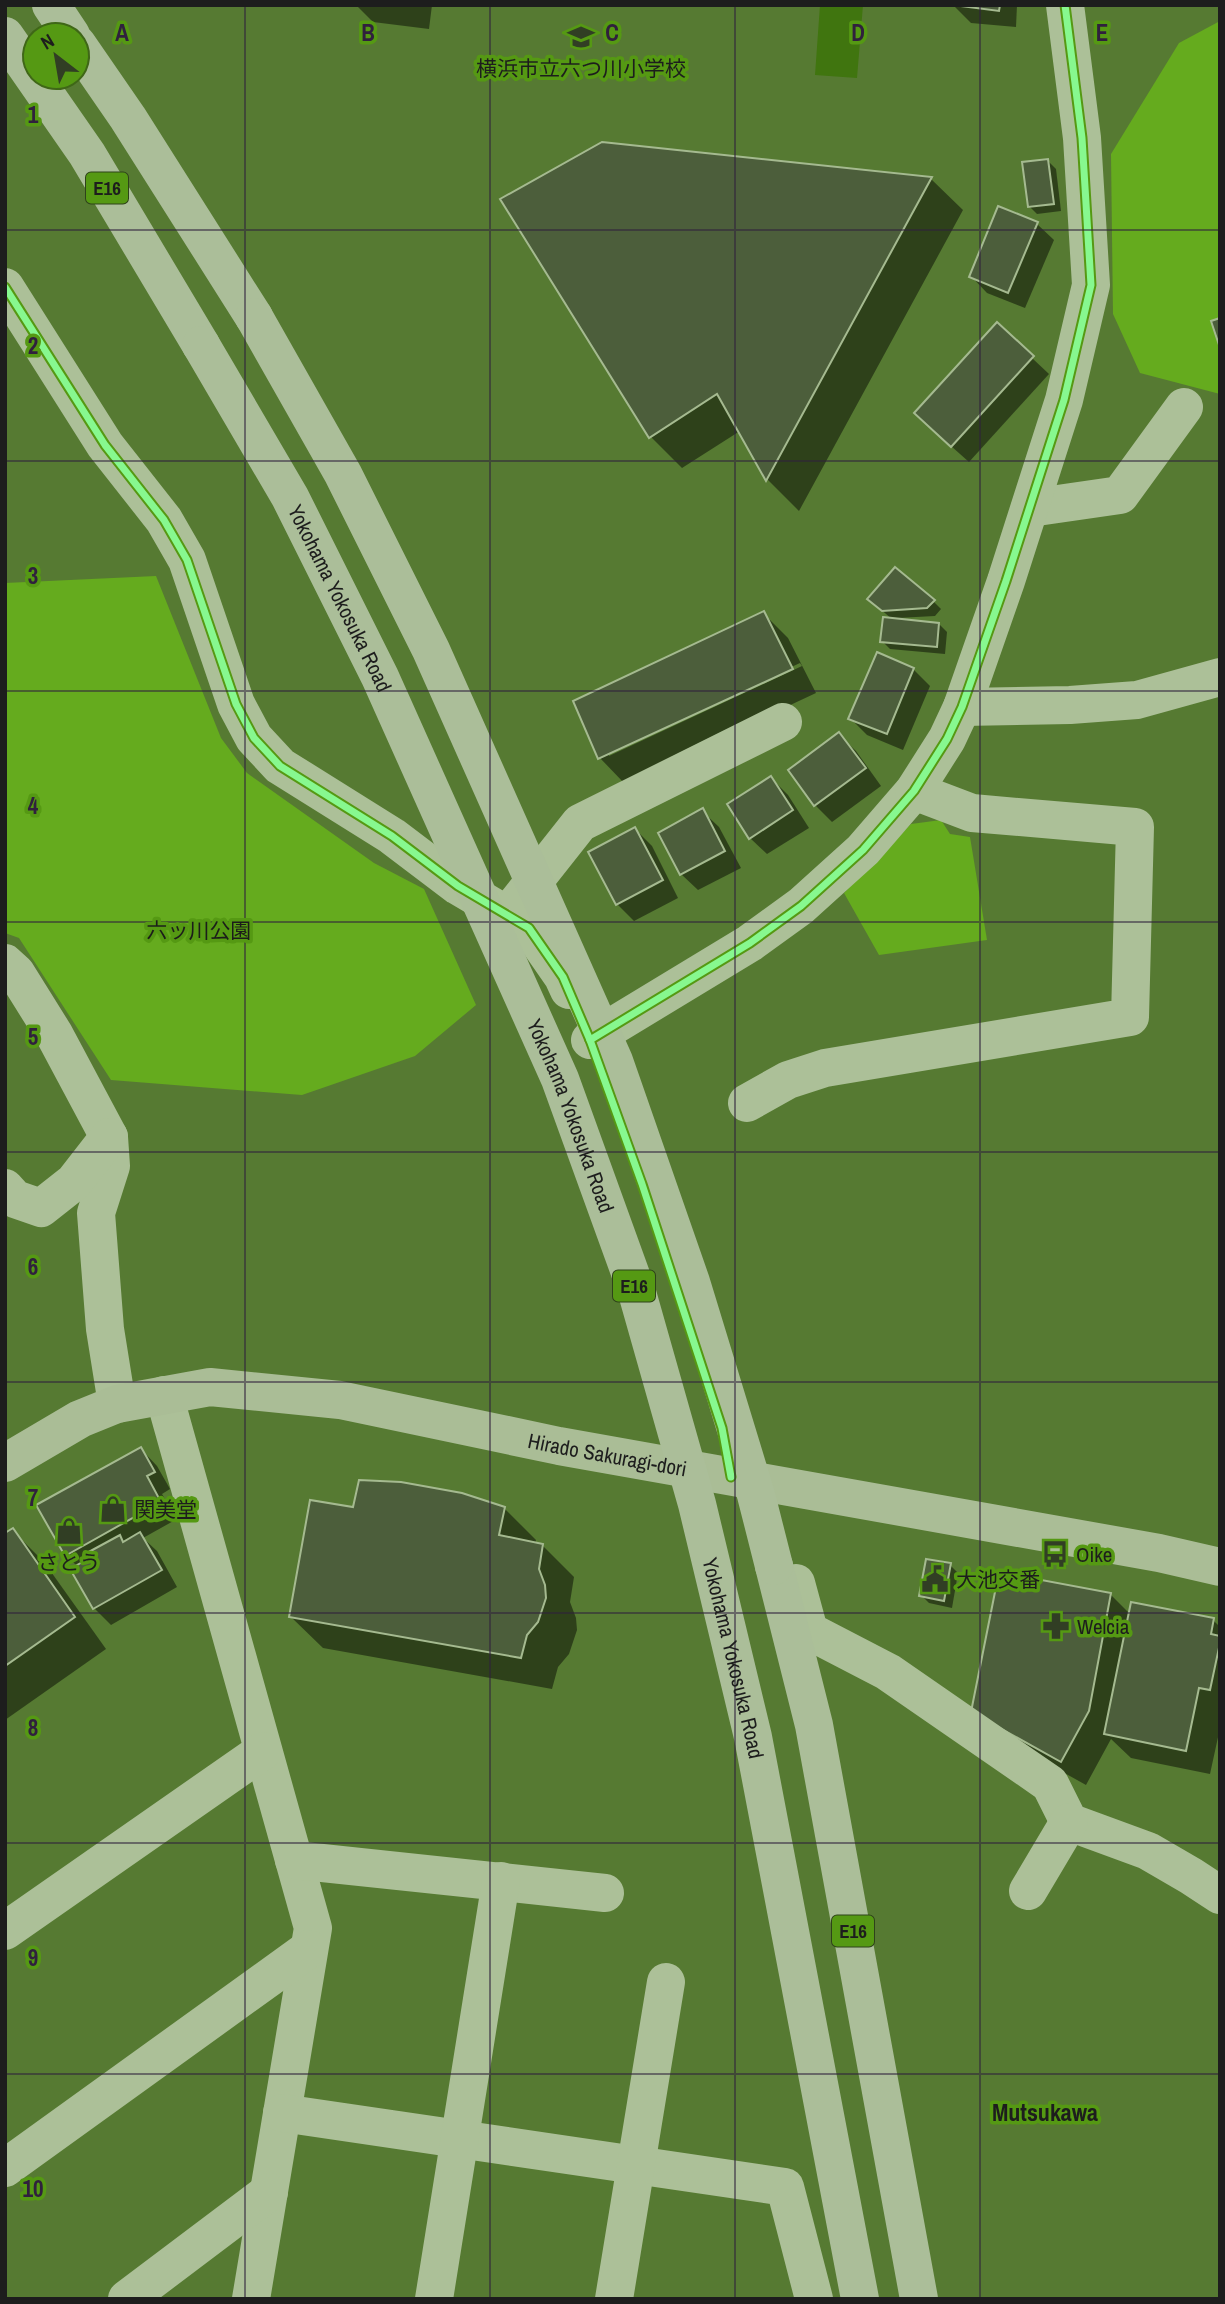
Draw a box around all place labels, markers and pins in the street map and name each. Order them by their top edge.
school or university icon: 横浜市立六つ川小学校 [566,22,596,52]
place label: 横浜市立六つ川小学校 [476,54,686,83]
shop icon: 関美堂 [98,1494,128,1524]
place label: 関美堂 [134,1495,197,1524]
shop icon: さとう [54,1516,84,1546]
bus stop icon: Oike [1040,1539,1070,1569]
place label: Oike [1076,1540,1112,1569]
place label: さとう [38,1548,101,1577]
public building icon: 大池交番 [920,1564,950,1594]
place label: 大池交番 [956,1565,1040,1594]
pharmacy icon: Welcia [1041,1611,1071,1641]
place label: Welcia [1077,1612,1130,1641]

